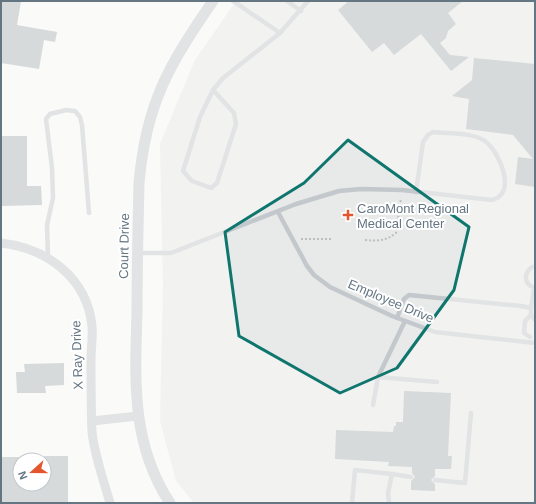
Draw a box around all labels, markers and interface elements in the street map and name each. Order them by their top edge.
place label: CaroMont Regional Medical Center [357,201,469,231]
marker: CaroMont Regional Medical Center [342,209,354,221]
street label: Court Drive [116,213,132,279]
street label: Employee Drive [346,276,436,326]
street label: X Ray Drive [68,320,86,390]
north arrow [12,452,52,492]
text: N [16,470,30,481]

